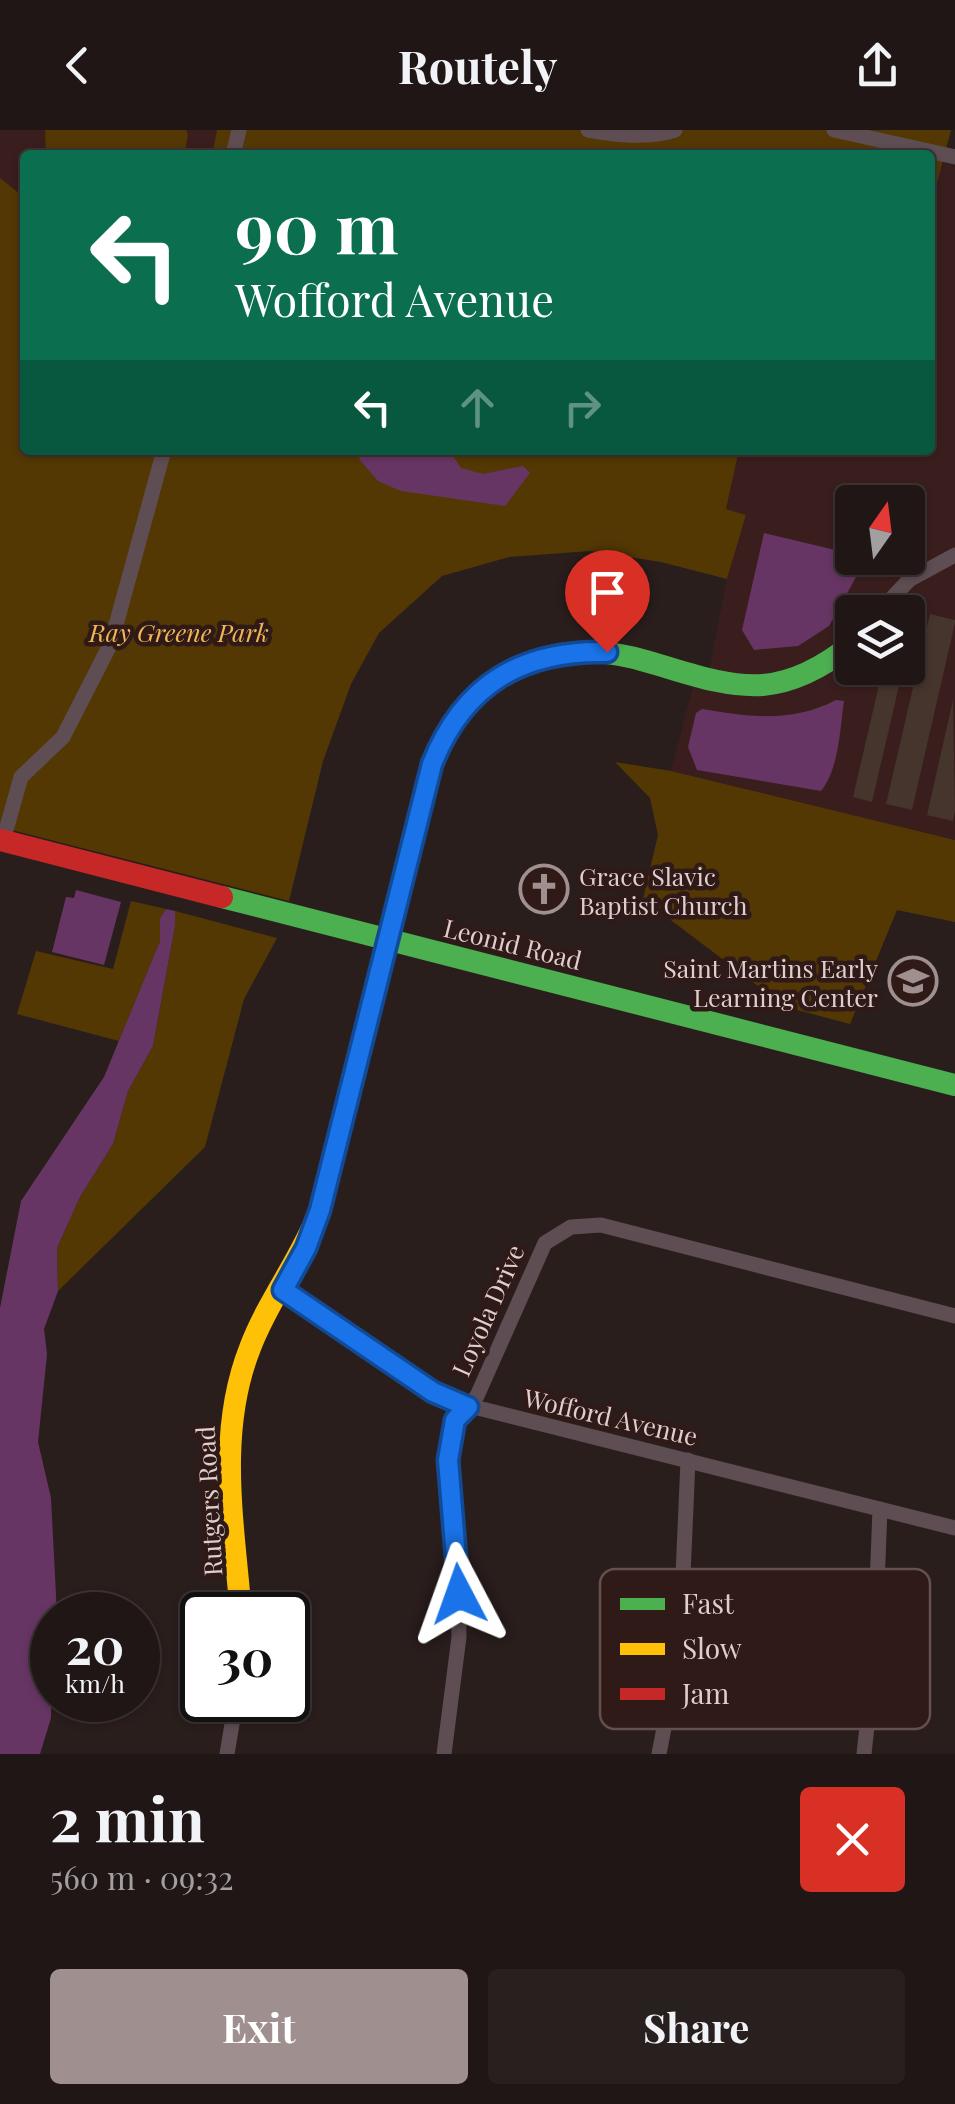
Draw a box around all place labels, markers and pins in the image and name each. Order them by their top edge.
pin [565,550,650,653]
place label: Grace Slavic Baptist Church [579,859,748,921]
church icon: Grace Slavic Baptist Church [518,863,570,915]
place label: Saint Martins Early Learning Center [663,951,878,1013]
school or university icon: Saint Martins Early Learning Center [887,955,939,1007]

